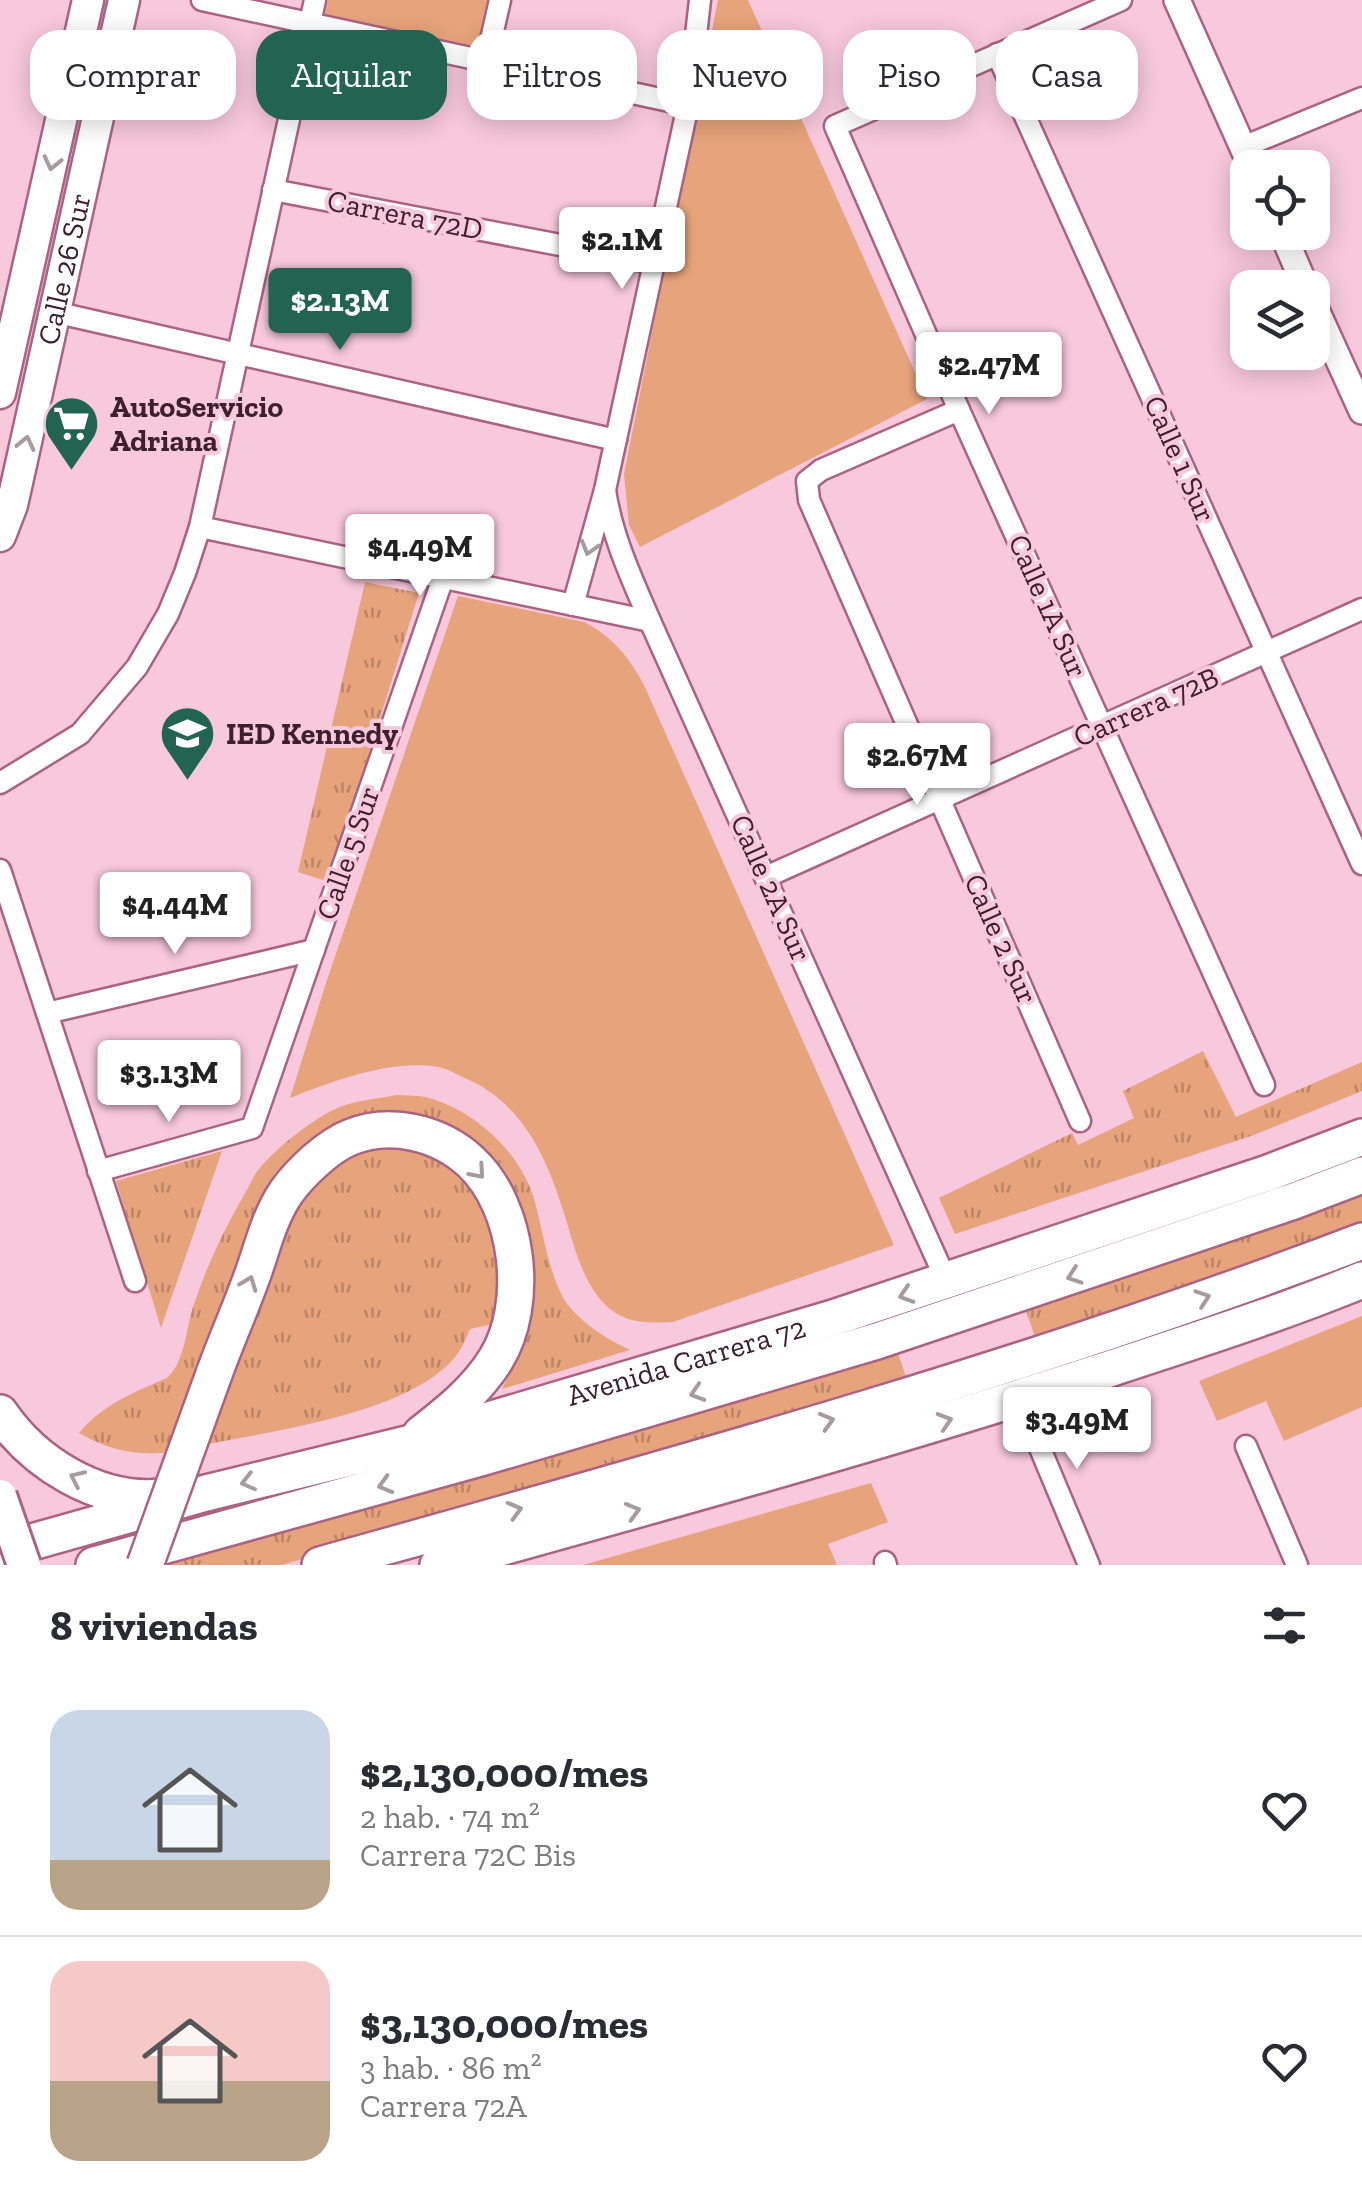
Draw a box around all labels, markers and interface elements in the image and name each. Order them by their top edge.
chip: Comprar [30,30,236,120]
chip: Alquilar [256,30,447,120]
chip: Filtros [467,30,637,120]
chip: Nuevo [657,30,823,120]
chip: Piso [843,30,976,120]
chip: Casa [996,30,1138,120]
map controls [1230,150,1330,370]
button: locate [1230,150,1330,250]
one-way arrow [43,155,64,172]
street label: Carrera 72D [324,182,486,248]
street label: Calle 26 Sur [30,190,99,348]
pin: $2.1M [552,207,692,292]
text: $2.1M [581,220,663,258]
pin: $2.13M [259,268,421,353]
button: layers [1230,270,1330,370]
text: $2.13M [291,281,389,319]
pin: $2.47M [908,332,1070,417]
text: $2.47M [938,345,1040,383]
place label: AutoServicio Adriana [110,389,283,459]
street label: Calle 1 Sur [1136,390,1224,528]
supermarket icon: AutoServicio Adriana [41,394,101,473]
one-way arrow [15,435,36,452]
pin: $4.49M [339,514,501,599]
text: $4.49M [367,527,473,565]
street label: Calle 1A Sur [1000,529,1096,683]
one-way arrow [580,539,601,556]
street label: Carrera 72B [1068,659,1224,755]
school or university icon: IED Kennedy [157,704,217,783]
place label: IED Kennedy [226,716,398,752]
pin: $2.67M [836,723,998,808]
text: $2.67M [866,736,968,774]
street label: Calle 5 Sur [308,782,388,924]
street label: Calle 2A Sur [723,809,819,967]
street label: Calle 2 Sur [956,868,1046,1010]
pin: $4.44M [94,872,256,957]
text: $4.44M [122,885,228,923]
pin: $3.13M [88,1040,250,1125]
text: $3.13M [120,1053,218,1091]
one-way arrow [466,1161,484,1179]
one-way arrow [1066,1264,1083,1285]
one-way arrow [237,1275,258,1292]
one-way arrow [898,1283,915,1303]
one-way arrow [1193,1289,1210,1310]
street label: Avenida Carrera 72 [563,1309,810,1414]
one-way arrow [689,1381,706,1402]
pin: $3.49M [996,1387,1158,1472]
text: $3.49M [1025,1400,1129,1438]
one-way arrow [818,1412,835,1433]
one-way arrow [936,1412,953,1433]
one-way arrow [69,1470,87,1490]
one-way arrow [240,1470,257,1491]
one-way arrow [376,1473,394,1494]
one-way arrow [506,1501,523,1522]
one-way arrow [624,1501,641,1522]
icon: filters [1257,1598,1312,1653]
text: 8 viviendas [50,1600,258,1651]
text: $2,130,000/mes [360,1747,649,1798]
icon: home [130,1750,250,1870]
icon: heart [1257,1783,1312,1838]
text: 2 hab. · 74 m² [360,1798,540,1836]
text: Carrera 72C Bis [360,1836,576,1874]
text: $3,130,000/mes [360,1998,648,2049]
icon: home [130,2001,250,2121]
icon: heart [1257,2034,1312,2089]
text: 3 hab. · 86 m² [360,2049,542,2087]
text: Carrera 72A [360,2087,527,2125]

